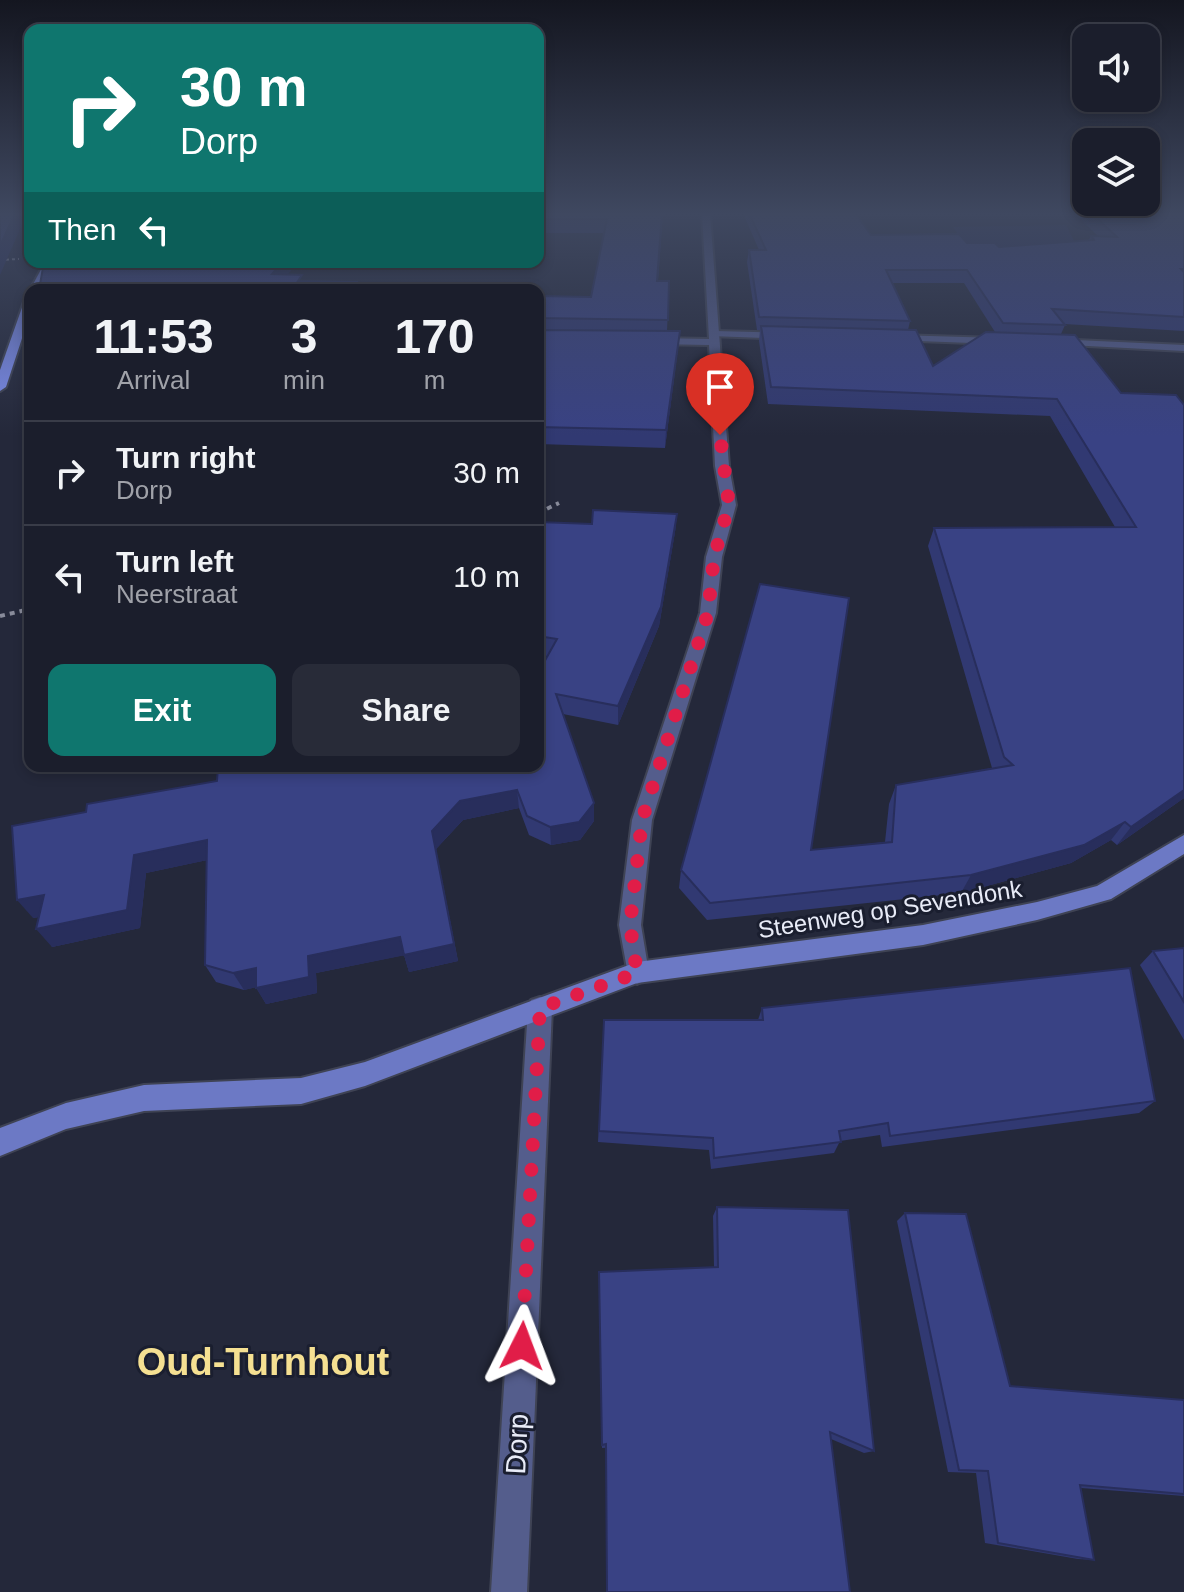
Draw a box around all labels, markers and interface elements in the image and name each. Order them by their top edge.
map controls [1072,24,1160,216]
button: sound [1072,24,1160,112]
text: 30 m [180,55,308,118]
icon: right [48,56,152,160]
text: Dorp [180,121,258,162]
button: layers [1072,128,1160,216]
icon: left [132,208,176,252]
text: Then [48,213,116,246]
text: 11:53 [93,310,214,363]
text: 3 [291,310,317,363]
text: 170 [394,310,475,363]
pin [686,353,754,435]
text: Arrival [117,365,190,395]
text: min [283,365,325,395]
text: m [424,365,445,395]
icon: arrive [698,365,742,409]
text: Turn right [116,441,255,474]
icon: right [48,451,92,495]
text: 30 m [453,456,520,489]
text: Dorp [116,475,172,505]
text: Turn left [116,545,234,578]
icon: left [48,555,92,599]
text: 10 m [453,560,520,593]
text: Neerstraat [116,579,237,609]
button: Exit [48,664,276,756]
button: Share [292,664,520,756]
street label: Steenweg op Sevendonk [756,875,1025,943]
position arrow [480,1304,564,1388]
district label: Oud-Turnhout [137,1341,390,1383]
street label: Dorp [500,1413,534,1475]

